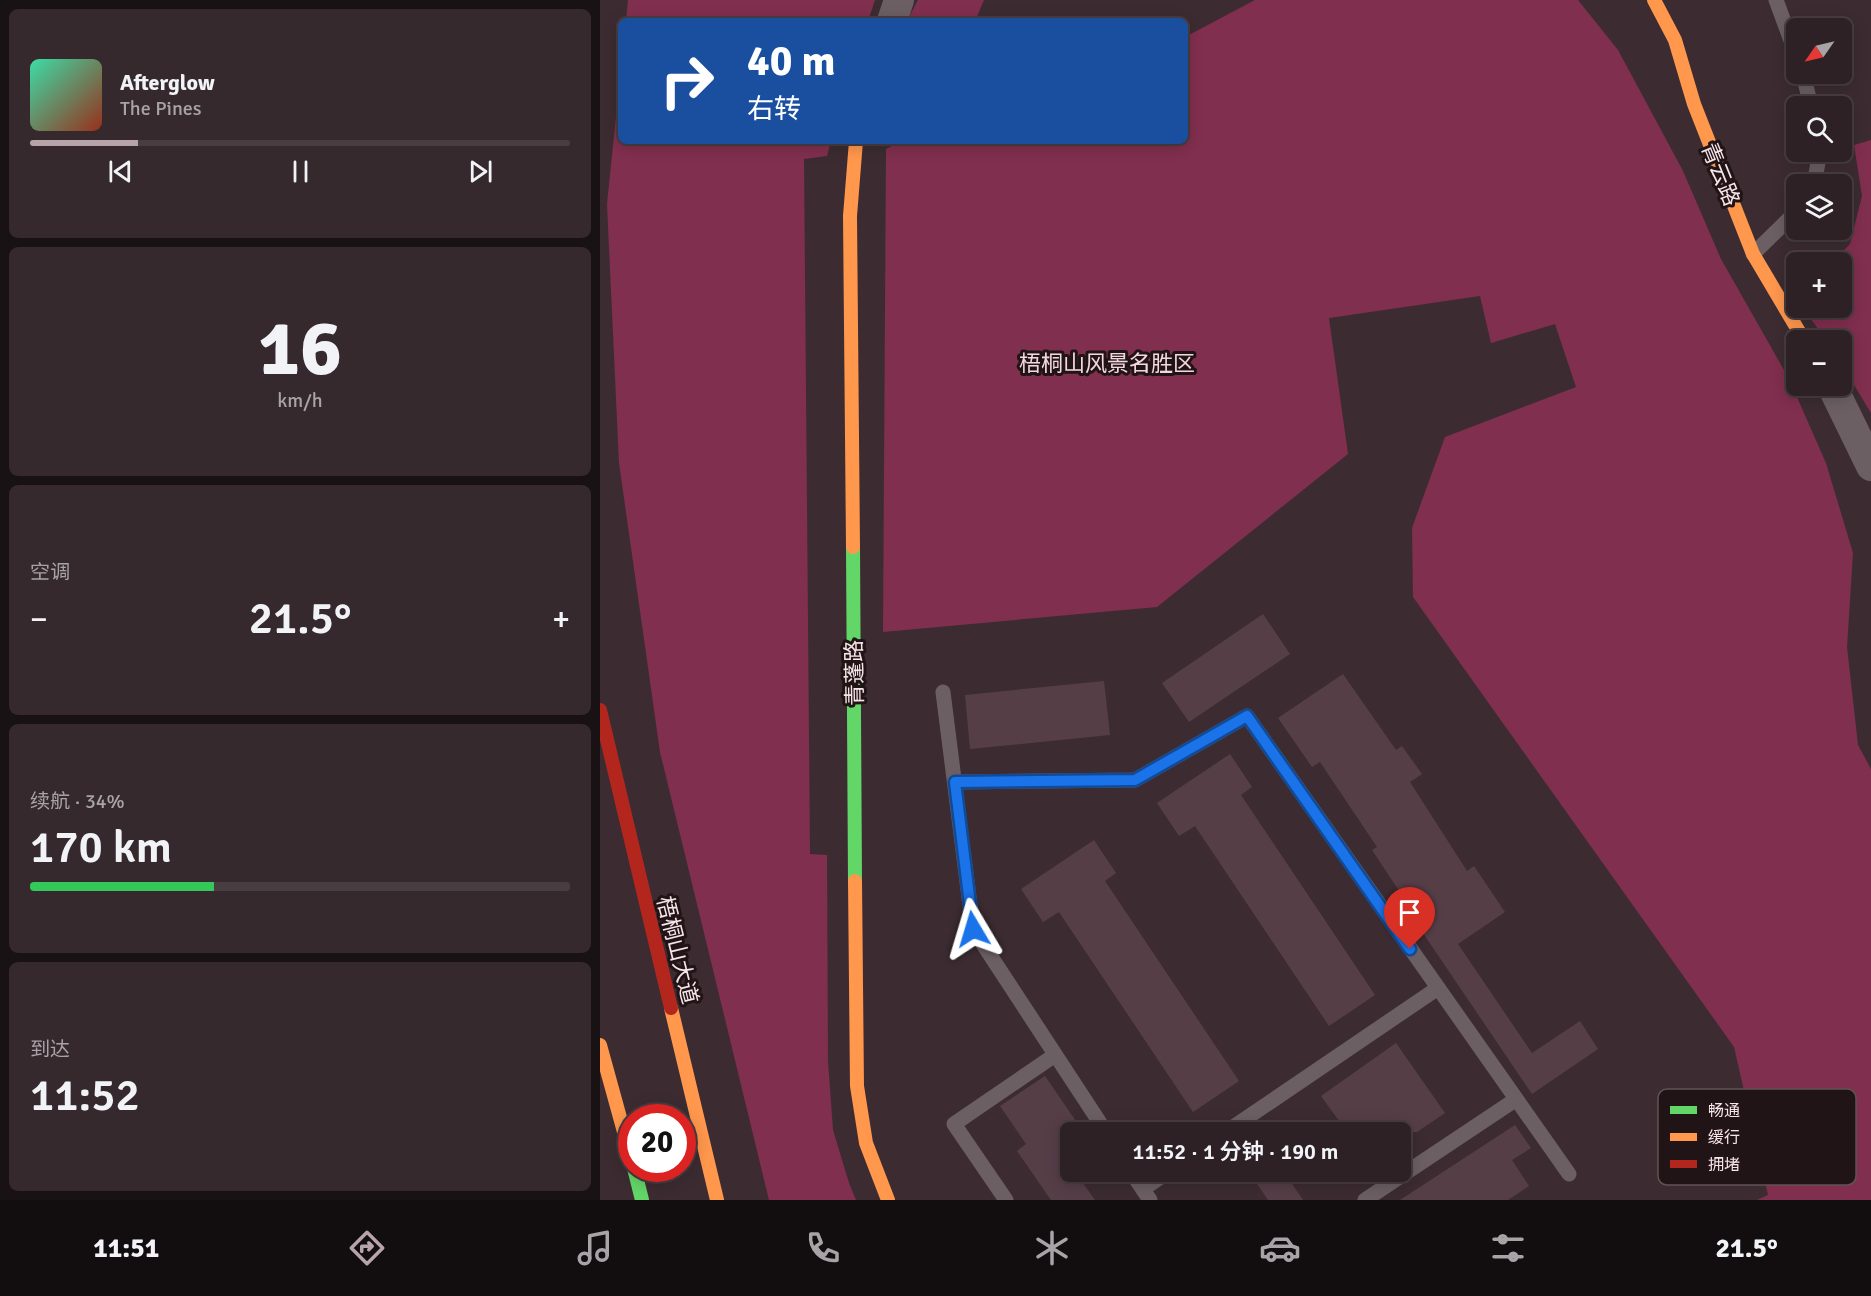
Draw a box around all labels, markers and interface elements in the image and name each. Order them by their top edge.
north arrow [1786,18,1852,84]
map controls [1786,18,1852,396]
text: 40 m [747,36,836,87]
icon: right [648,42,726,120]
text: Afterglow [120,69,215,96]
text: 右转 [747,93,801,126]
text: The Pines [120,96,202,121]
button: search [1786,96,1852,162]
street label: 青云路 [1696,139,1745,210]
icon: previous [104,155,137,188]
icon: pause [284,155,317,188]
icon: next [464,155,497,188]
button: layers [1786,174,1852,240]
button: + [1786,252,1852,318]
text: 16 [258,301,342,397]
button: − [1786,330,1852,396]
park label: 梧桐山风景名胜区 [1019,350,1195,377]
text: km/h [277,388,323,413]
text: 空调 [30,560,70,585]
text: 21.5° [249,591,351,646]
text: − [30,599,48,640]
text: + [552,599,570,640]
street label: 青蓬路 [840,640,869,706]
text: 续航 · 34% [30,789,125,814]
text: 170 km [30,820,172,875]
pin [1384,887,1435,949]
street label: 梧桐山大道 [651,893,704,1007]
icon: arrive [1393,896,1426,929]
position arrow [941,897,1005,961]
text: 到达 [30,1037,70,1062]
text: 11:52 [30,1068,140,1123]
legend [1658,1089,1856,1185]
text: 畅通 [1708,1101,1740,1121]
speed limit sign: 20 [618,1104,696,1182]
text: 缓行 [1708,1128,1740,1148]
text: 11:52 · 1 分钟 · 190 m [1133,1138,1338,1165]
text: 拥堵 [1708,1155,1740,1175]
icon: directions [346,1227,388,1269]
icon: music [574,1227,616,1269]
icon: phone [802,1227,844,1269]
icon: climate [1031,1227,1073,1269]
icon: car [1259,1227,1301,1269]
icon: filters [1487,1227,1529,1269]
text: 11:51 [93,1232,159,1265]
text: 21.5° [1716,1232,1778,1265]

